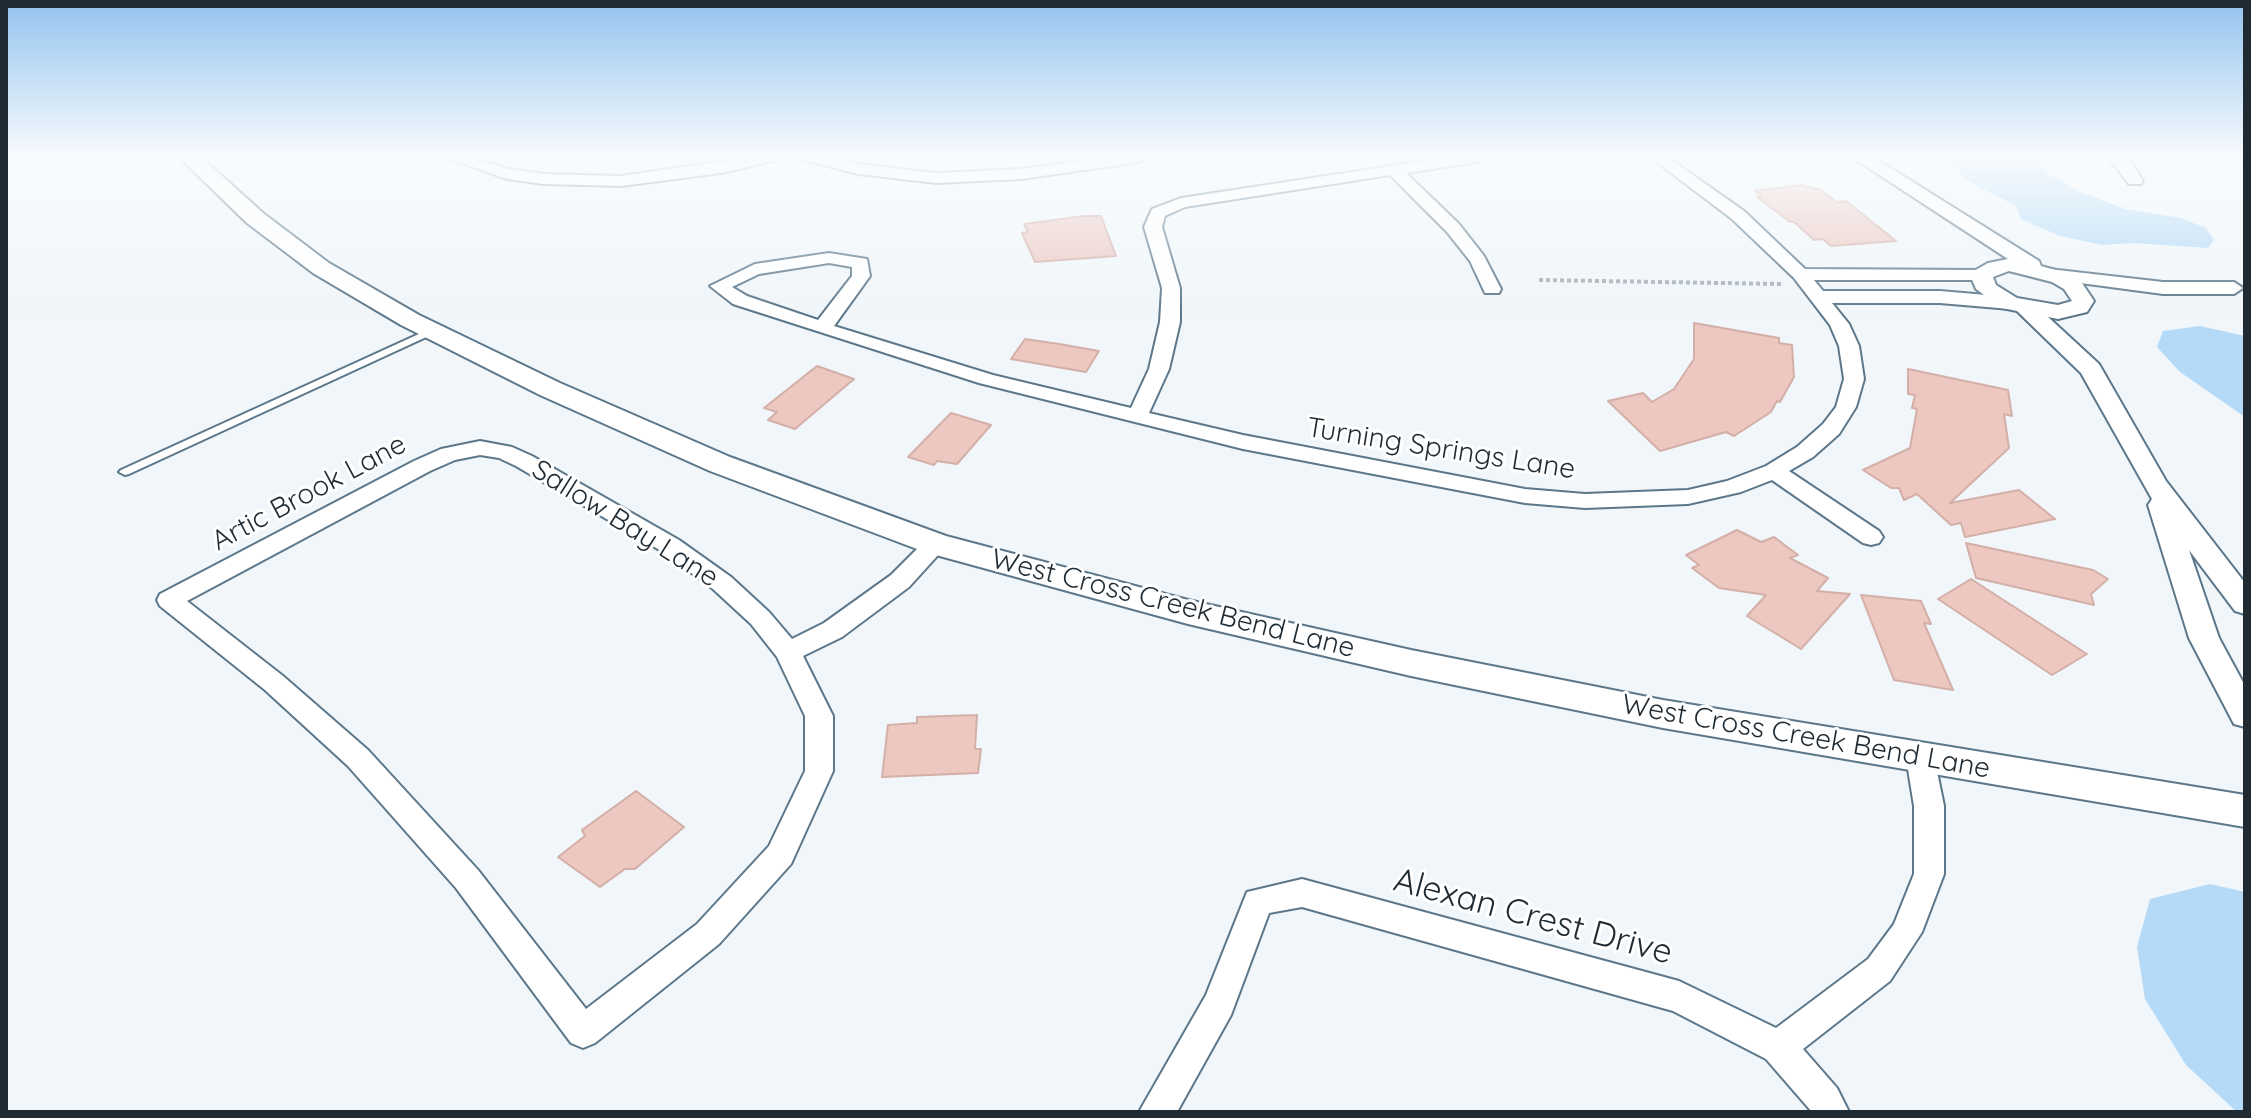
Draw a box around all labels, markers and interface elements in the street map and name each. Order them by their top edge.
street label: Turning Springs Lane [1304,411,1578,487]
street label: Artic Brook Lane [206,428,412,558]
street label: Sallow Bay Lane [526,453,724,595]
street label: West Cross Creek Bend Lane [988,543,1358,665]
street label: West Cross Creek Bend Lane [1619,688,1993,786]
street label: Alexan Crest Drive [1389,860,1677,974]

